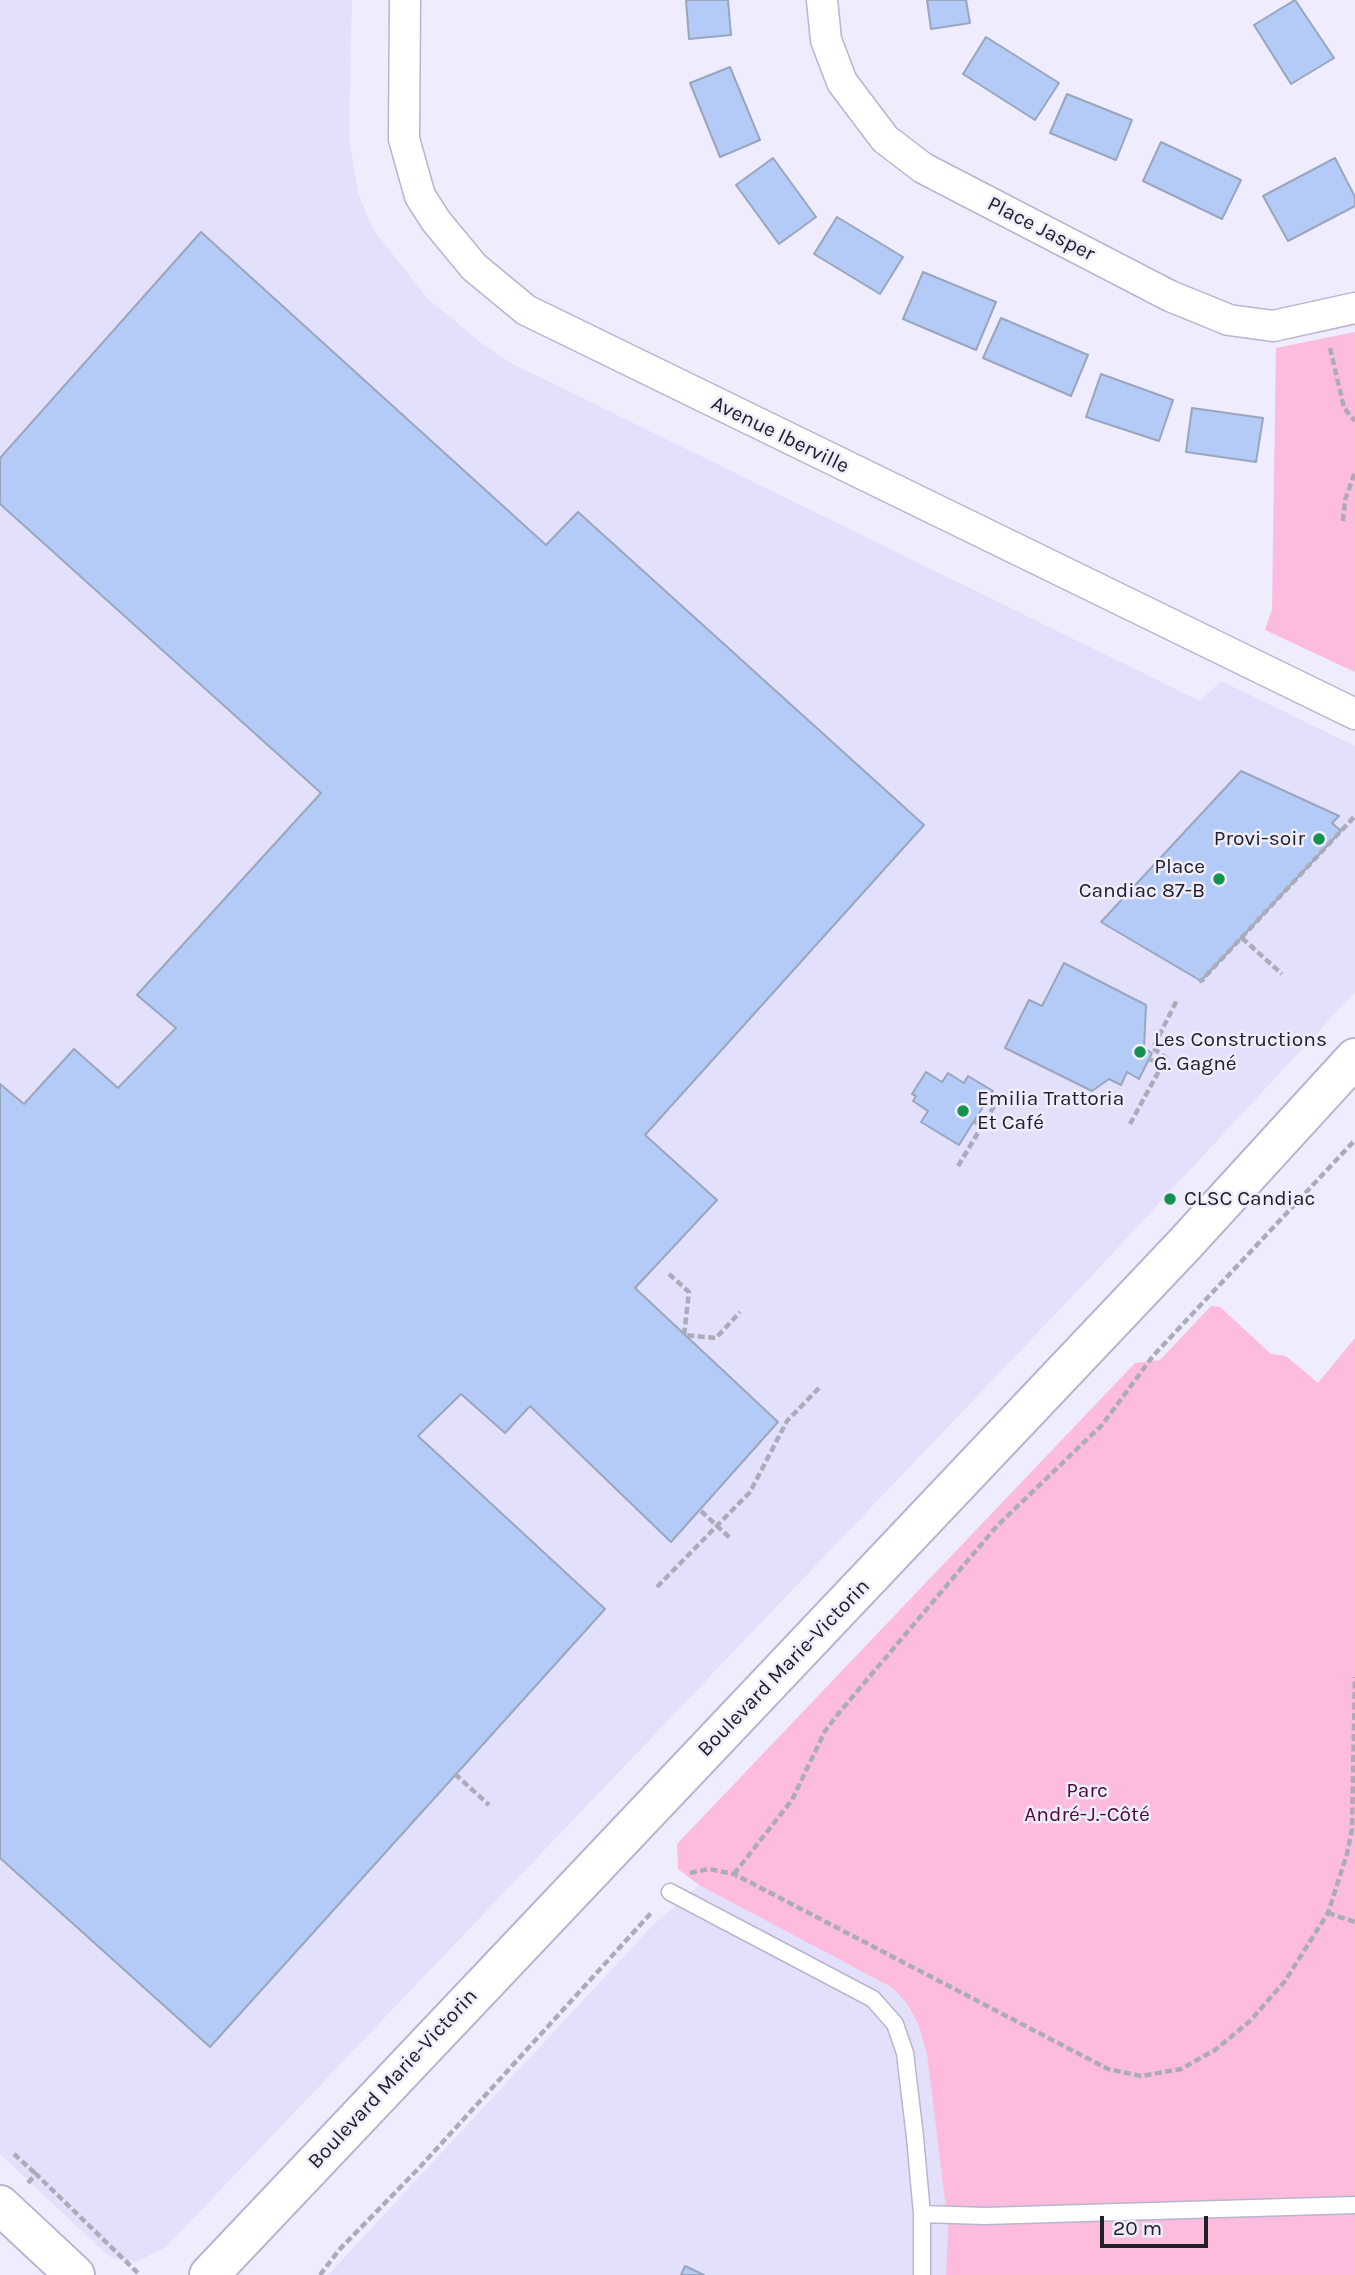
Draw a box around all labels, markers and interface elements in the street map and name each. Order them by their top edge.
street label: Place Jasper [983,191,1099,267]
street label: Avenue Iberville [707,391,853,479]
place label: Provi-soir [1214,826,1305,852]
marker: Provi-soir [1311,831,1327,847]
place label: Place Candiac 87-B [1079,854,1205,904]
marker: Place Candiac 87-B [1211,871,1227,887]
place label: Les Constructions G. Gagné [1154,1027,1327,1077]
marker: Les Constructions G. Gagné [1132,1044,1148,1060]
place label: Emilia Trattoria Et Café [977,1086,1124,1136]
marker: Emilia Trattoria Et Café [955,1103,971,1119]
place label: CLSC Candiac [1184,1186,1315,1212]
marker: CLSC Candiac [1162,1191,1178,1207]
street label: Boulevard Marie-Victorin [693,1574,875,1762]
park label: Parc André-J.-Côté [1024,1778,1150,1828]
street label: Boulevard Marie-Victorin [303,1984,483,2174]
scale bar [1103,2202,1212,2246]
text: 20 m [1113,2216,1162,2240]

